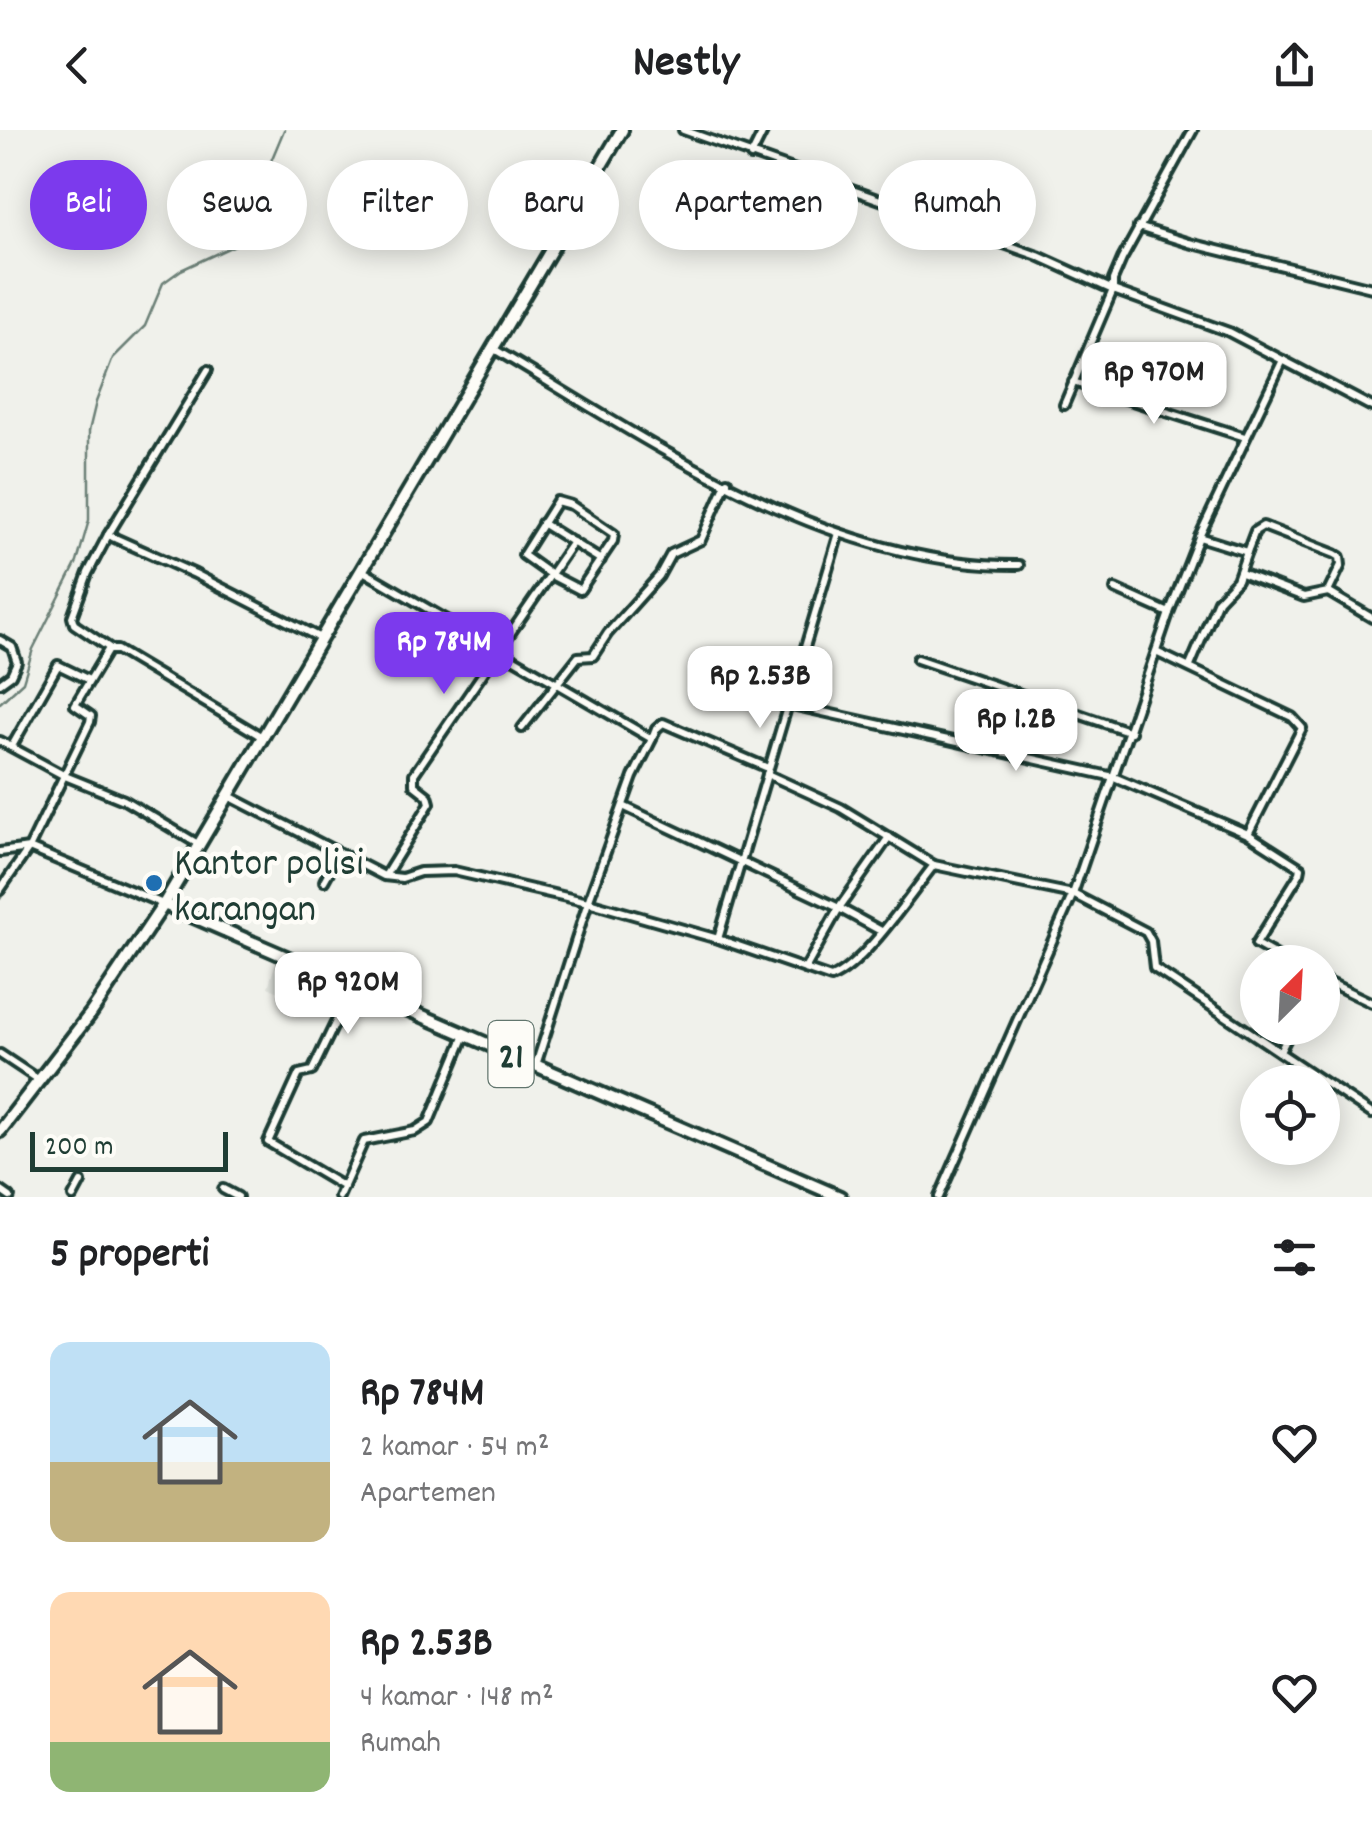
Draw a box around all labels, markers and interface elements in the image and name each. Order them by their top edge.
text: Nestly [633,33,739,97]
icon: back [50,38,105,93]
icon: share [1267,38,1322,93]
chip: Beli [30,160,147,250]
chip: Sewa [167,160,307,250]
chip: Filter [327,160,468,250]
chip: Baru [488,160,619,250]
chip: Apartemen [639,160,858,250]
chip: Rumah [878,160,1036,250]
pin: Rp 970M [1062,342,1246,427]
text: Rp 970M [1104,351,1204,397]
pin: Rp 784M [352,612,536,697]
text: Rp 784M [397,621,491,667]
pin: Rp 2.53B [657,646,863,731]
text: Rp 2.53B [709,655,811,701]
pin: Rp 1.2B [924,689,1108,774]
text: Rp 1.2B [976,698,1056,744]
place label: Kantor polisi karangan [174,838,364,941]
marker: Kantor polisi karangan [143,872,165,894]
north arrow [1240,945,1340,1045]
map controls [1240,945,1340,1165]
pin: Rp 920M [256,952,440,1037]
text: Rp 920M [297,961,399,1007]
road number: 21 [488,1021,534,1087]
button: locate [1240,1065,1340,1165]
scale bar [30,1127,228,1172]
text: 200 m [45,1129,113,1169]
text: 5 properti [50,1227,209,1287]
icon: filters [1267,1230,1322,1285]
text: Rp 784M [360,1366,484,1426]
icon: home [130,1382,250,1502]
icon: heart [1267,1415,1322,1470]
text: 2 kamar · 54 m² [360,1426,549,1472]
text: Apartemen [360,1472,496,1518]
text: Rp 2.53B [360,1616,493,1676]
icon: home [130,1632,250,1752]
icon: heart [1267,1665,1322,1720]
text: 4 kamar · 148 m² [360,1676,554,1722]
text: Rumah [360,1722,441,1768]

